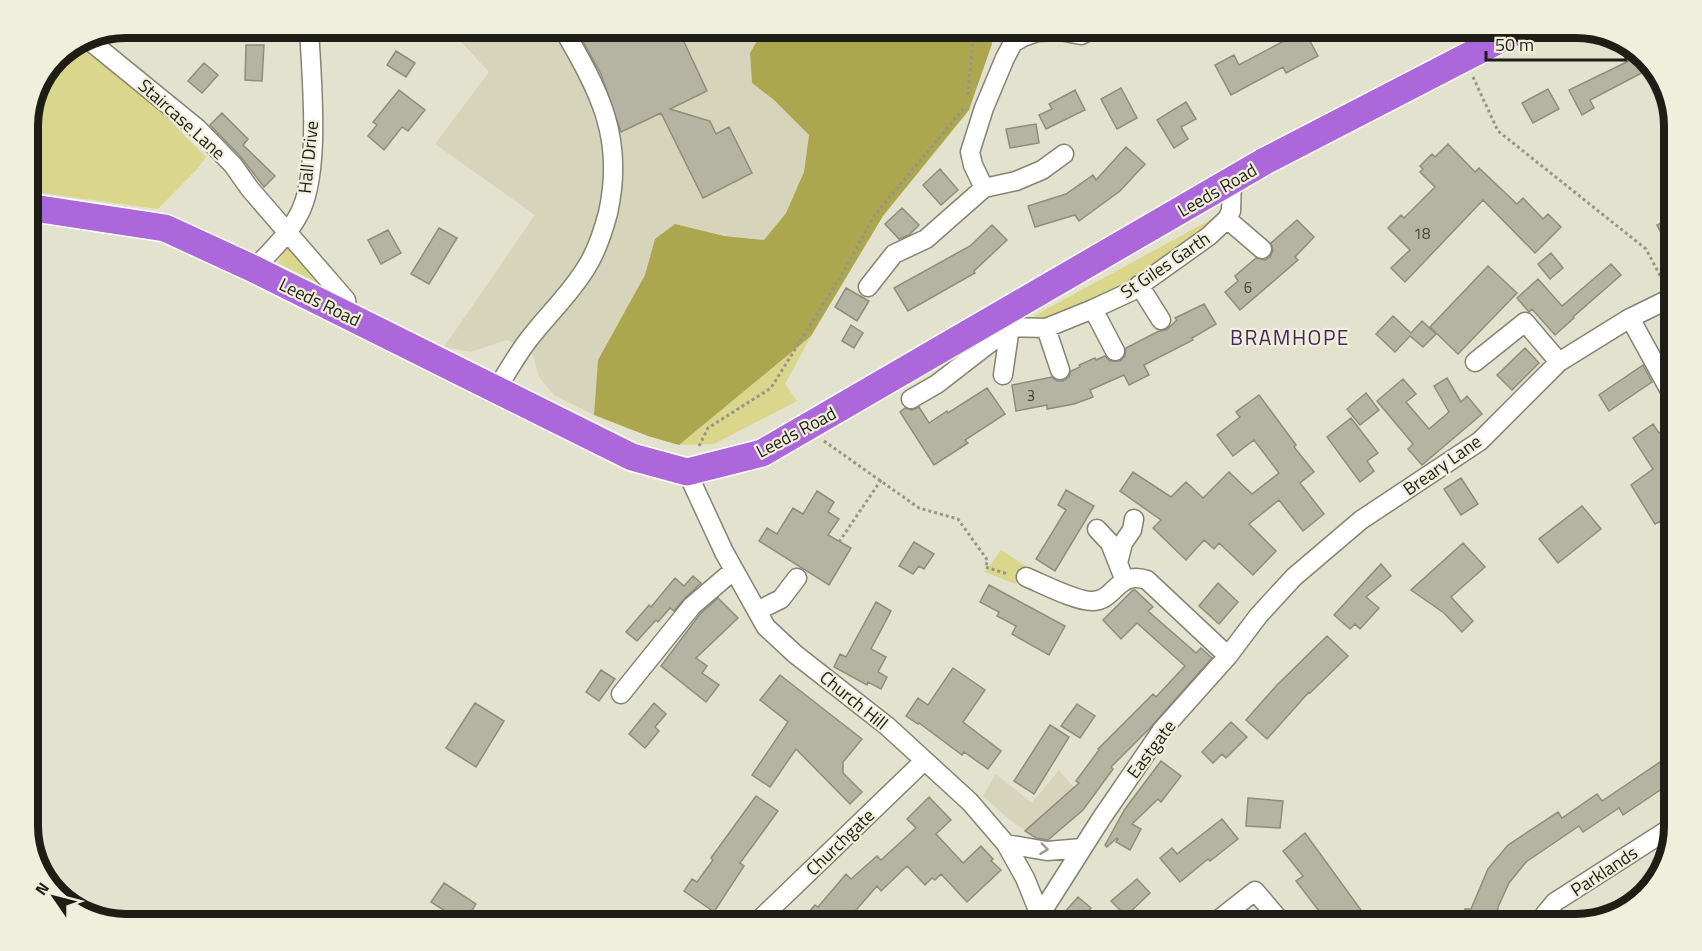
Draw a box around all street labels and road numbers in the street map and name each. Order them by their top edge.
street label: Staircase Lane [132,72,232,166]
street label: Hall Drive [291,119,325,195]
street label: Leeds Road [1172,156,1262,224]
street label: St Giles Garth [1115,225,1215,305]
street label: Leeds Road [275,271,365,333]
street label: Leeds Road [751,400,841,464]
street label: Breary Lane [1397,428,1487,502]
street label: Church Hill [814,664,894,736]
street label: Eastgate [1120,714,1182,784]
street label: Churchgate [800,802,880,882]
street label: Parklands [1565,839,1643,903]

